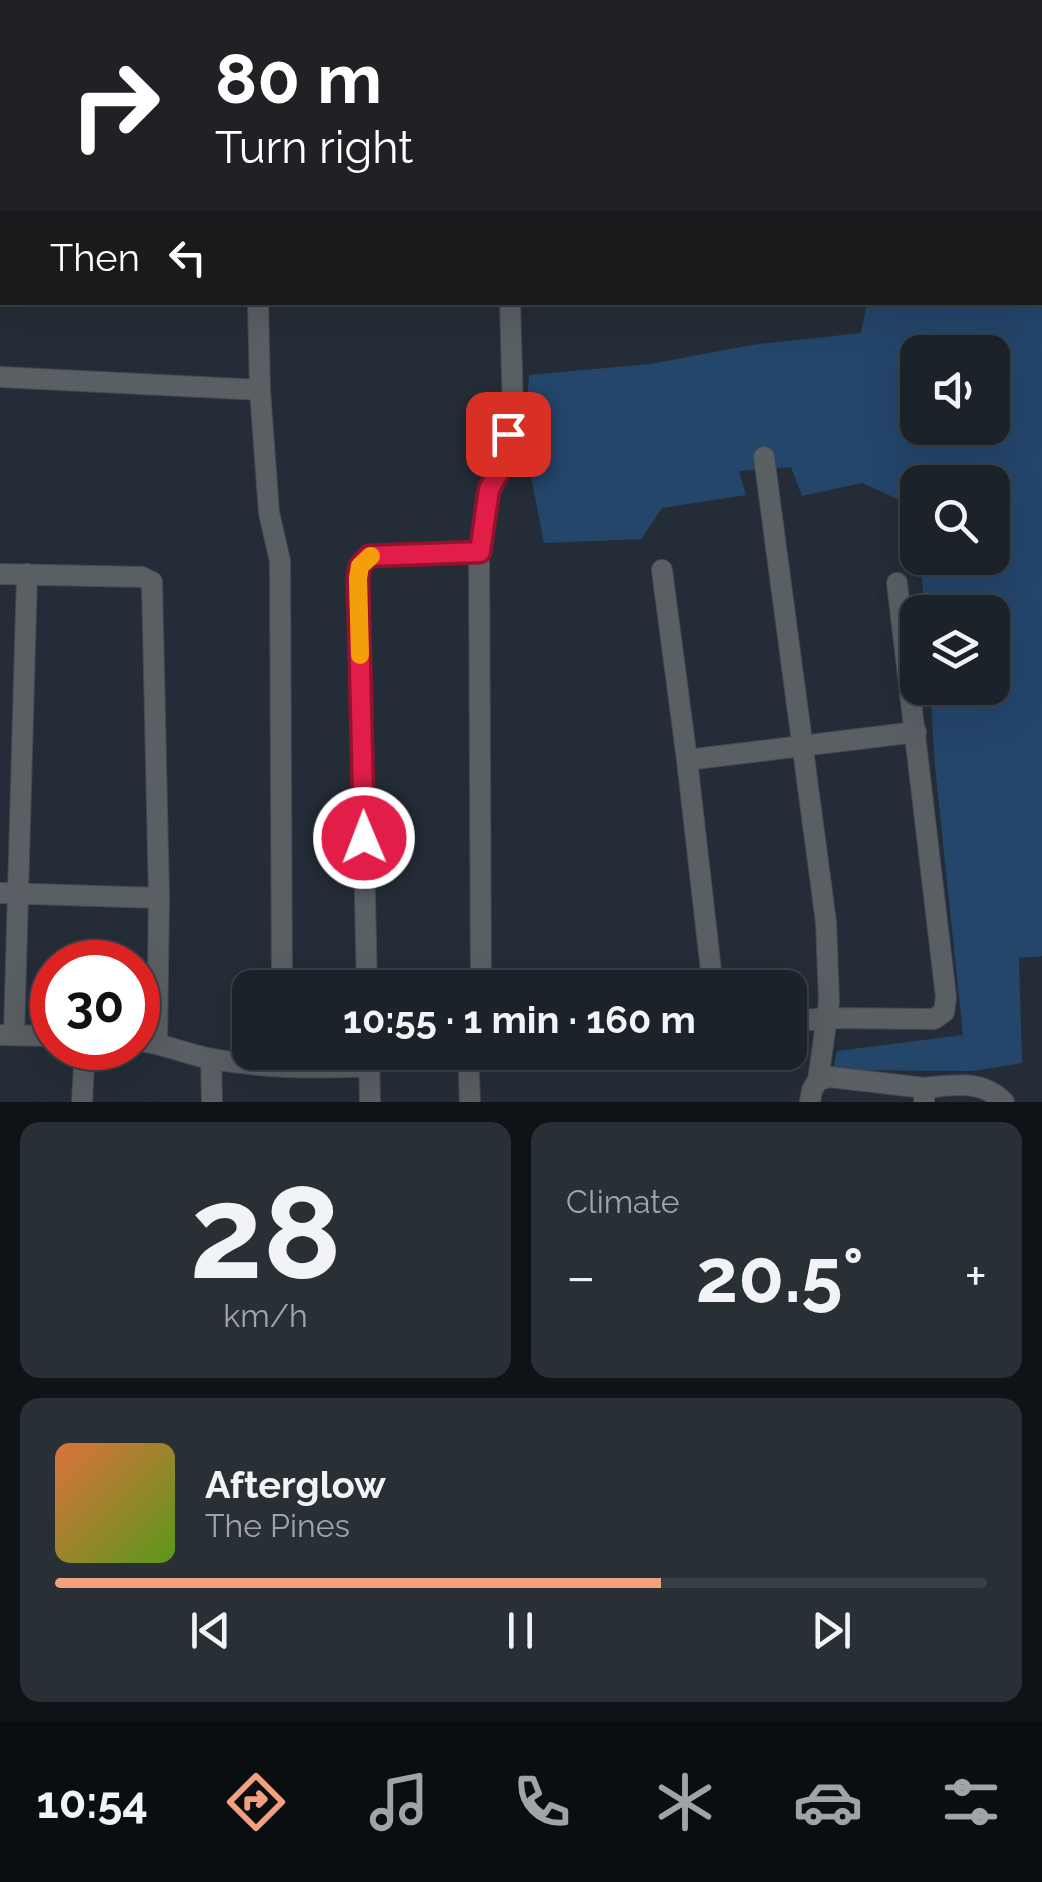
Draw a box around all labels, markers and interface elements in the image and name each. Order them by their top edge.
text: 80 m [215,37,382,119]
icon: right [50,40,180,170]
text: Turn right [215,121,413,174]
icon: left [160,230,215,285]
text: Then [50,235,140,280]
map controls [900,335,1010,705]
button: sound [900,335,1010,445]
pin [466,392,551,477]
icon: arrive [481,407,536,462]
button: search [900,465,1010,575]
button: layers [900,595,1010,705]
position arrow [312,786,416,890]
speed limit sign: 30 [30,940,160,1070]
text: 10:55 · 1 min · 160 m [343,997,696,1042]
text: 28 [190,1156,341,1308]
text: Climate [566,1183,680,1220]
text: 20.5° [696,1231,864,1320]
text: − [566,1244,596,1309]
text: + [964,1244,987,1309]
text: km/h [223,1297,308,1334]
text: Afterglow [205,1462,386,1507]
text: The Pines [205,1507,350,1544]
icon: previous [183,1603,238,1658]
icon: pause [493,1603,548,1658]
icon: next [804,1603,859,1658]
icon: directions [221,1767,291,1837]
icon: music [364,1767,434,1837]
icon: phone [507,1767,577,1837]
icon: climate [650,1767,720,1837]
icon: car [793,1767,863,1837]
icon: filters [936,1767,1006,1837]
text: 10:54 [36,1776,148,1829]

